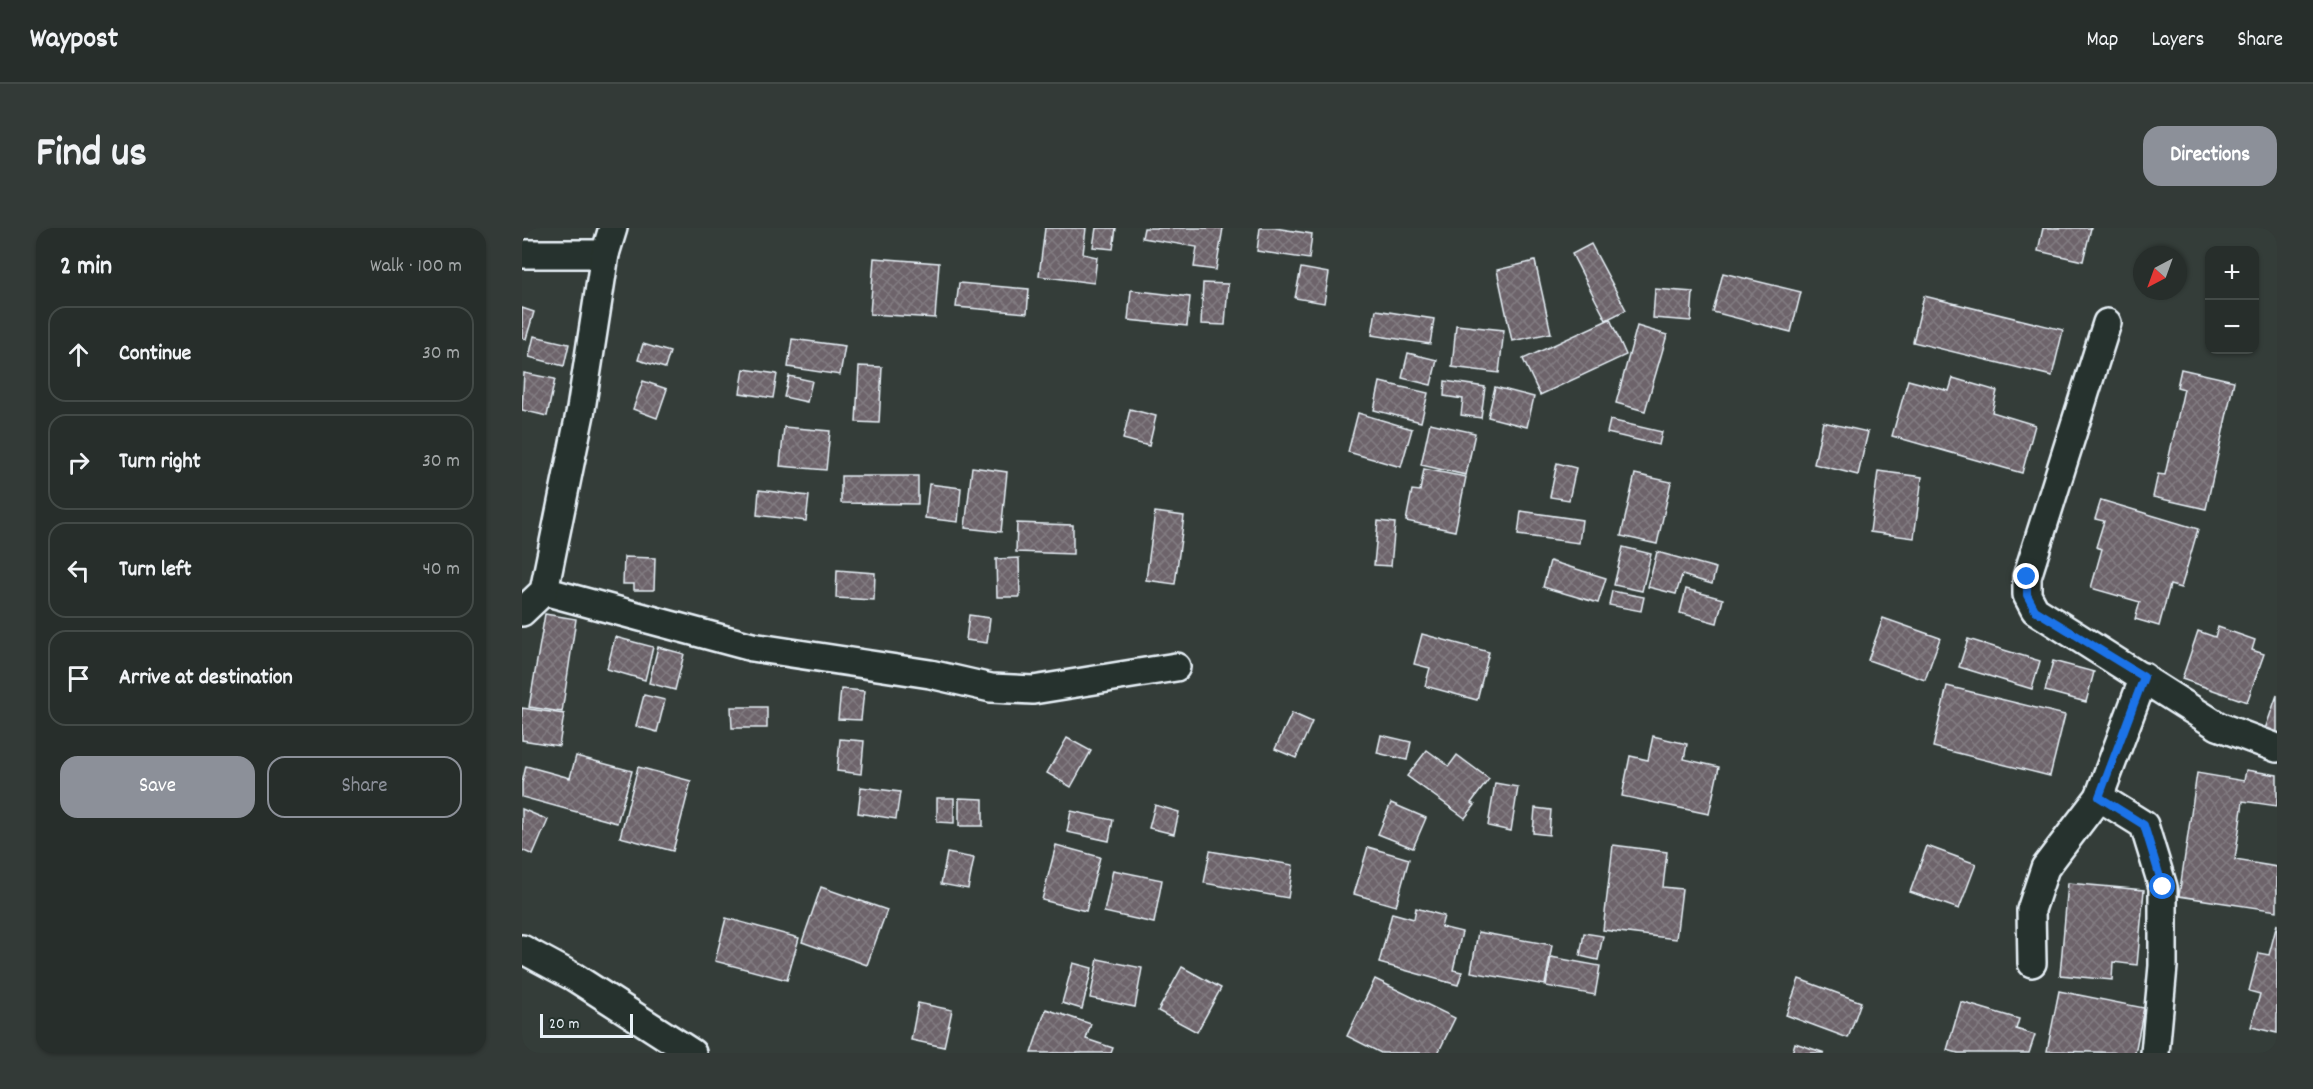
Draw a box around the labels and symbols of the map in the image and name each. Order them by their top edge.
north arrow [2133,246,2187,300]
route end [2013,563,2039,589]
route start [2149,873,2175,899]
scale bar [540,1011,633,1038]

